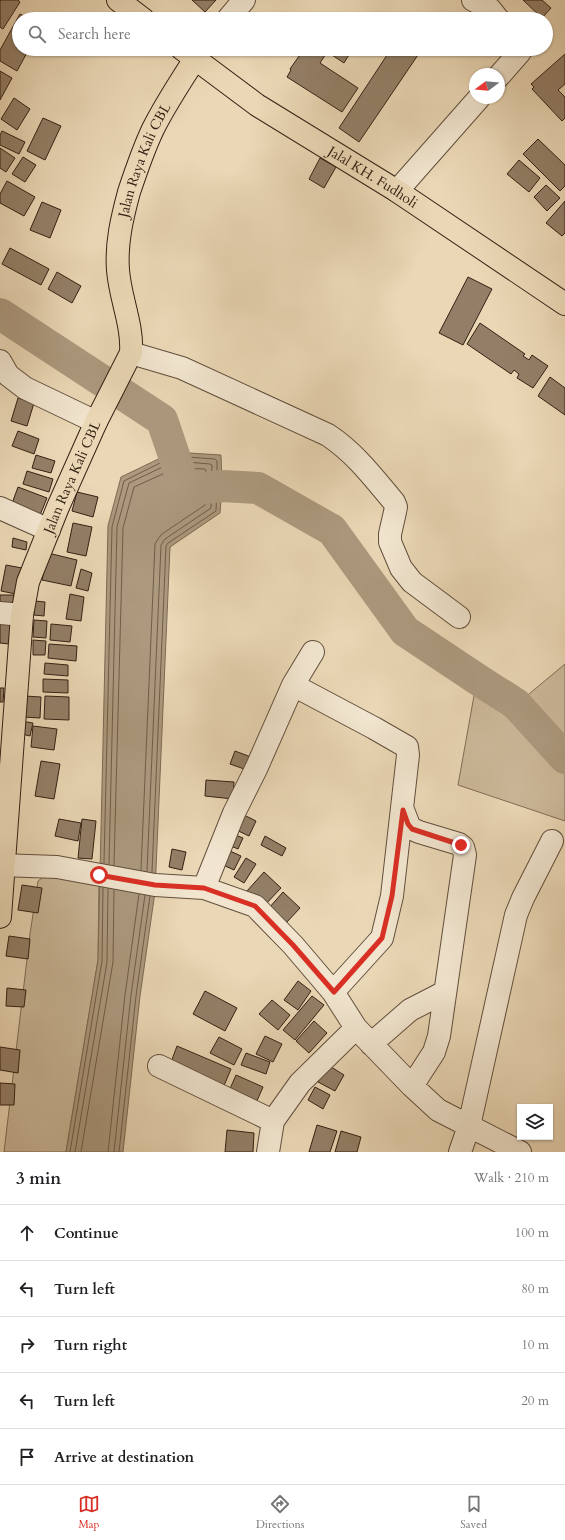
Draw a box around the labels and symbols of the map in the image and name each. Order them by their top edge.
north arrow [469,68,505,104]
street label: Jalan Raya Kali CBL [113,99,175,221]
street label: Jalal KH. Fudholi [323,140,422,212]
street label: Jalan Raya Kali CBL [38,417,105,538]
route end [452,836,470,854]
route start [90,866,108,884]

